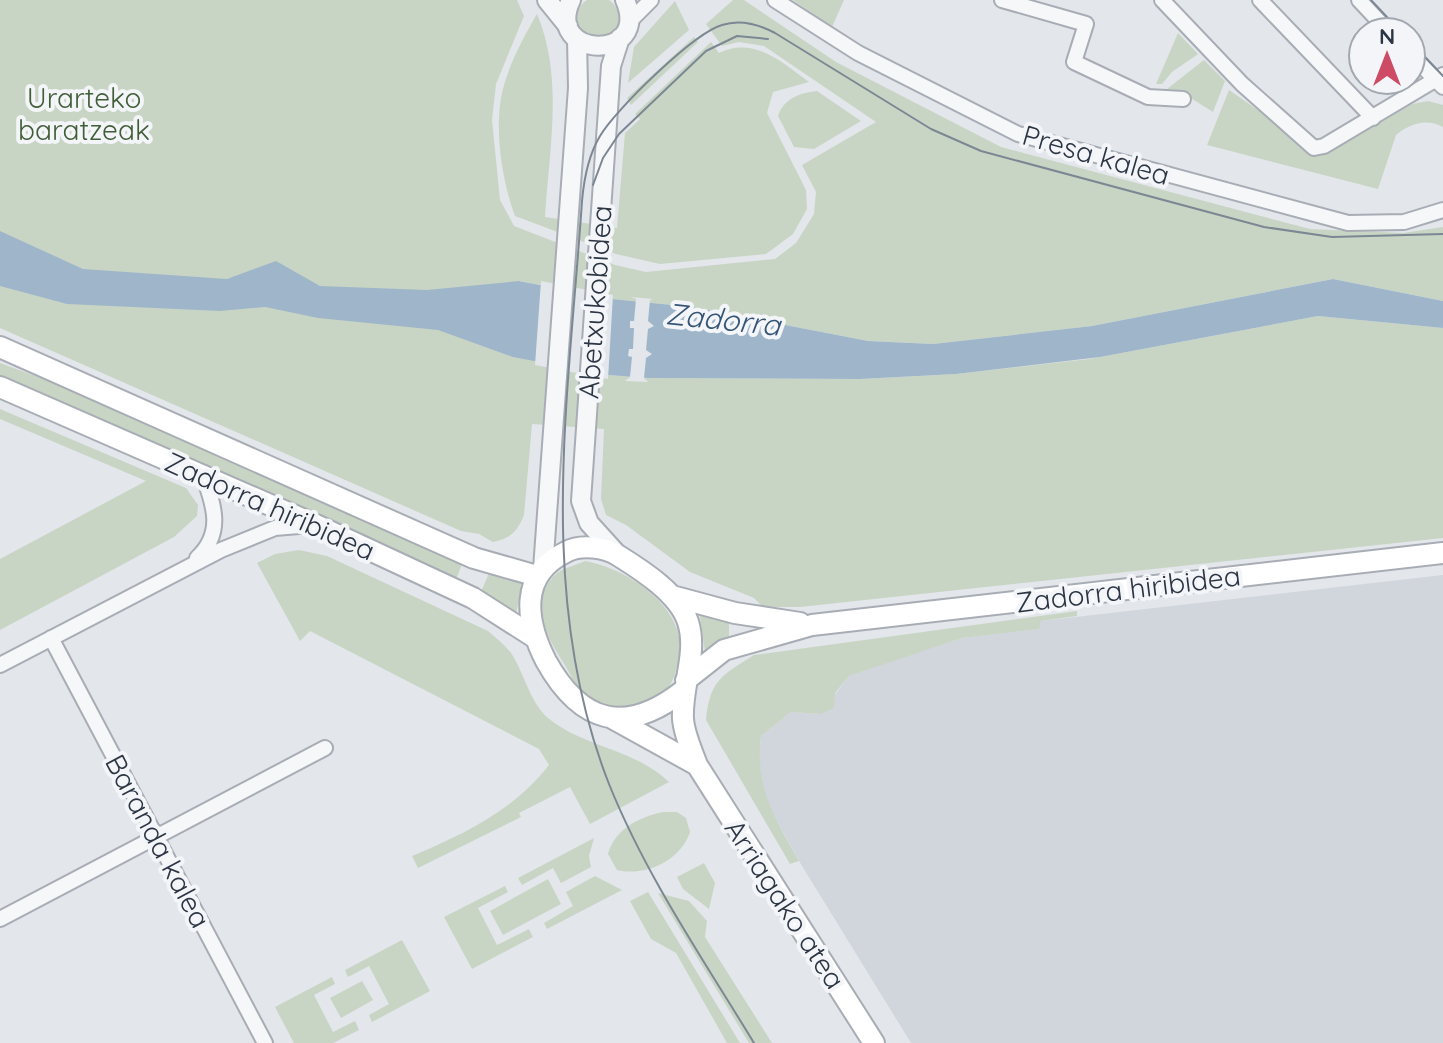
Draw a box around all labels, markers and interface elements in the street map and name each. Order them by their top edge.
north arrow [1347,16,1427,96]
text: N [1379,22,1395,50]
park label: Urarteko baratzeak [18,80,150,147]
street label: Presa kalea [1018,117,1174,192]
street label: Abetxukobidea [570,204,619,400]
water label: Zadorra [664,294,784,344]
street label: Zadorra hiribidea [160,444,381,568]
street label: Zadorra hiribidea [1014,557,1242,620]
street label: Baranda kalea [98,748,219,933]
street label: Arriagako atea [718,812,853,995]

